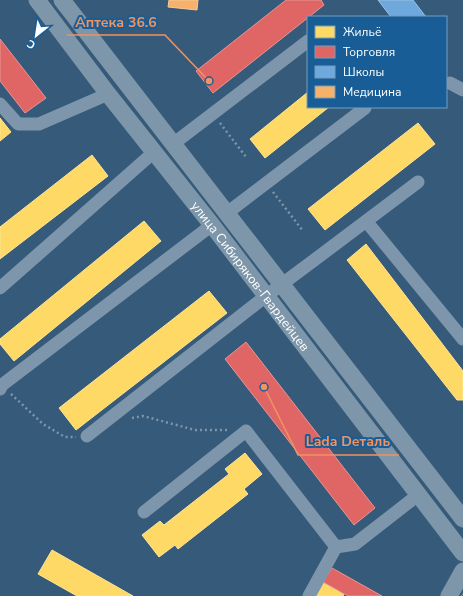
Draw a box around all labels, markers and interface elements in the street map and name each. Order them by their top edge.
callout: Аптека 36.6 [67,9,165,35]
text: Аптека 36.6 [75,13,157,32]
north arrow [16,16,56,56]
legend [307,16,447,108]
text: Жильё [343,24,381,40]
text: С [24,36,38,53]
text: Торговля [343,44,395,60]
text: Школы [343,64,384,80]
text: Медицина [343,84,402,100]
street label: улица Сибиряков-Гвардейцев [187,198,313,355]
callout: Lada Dеталь [298,429,399,455]
text: Lada Dеталь [306,432,390,451]

